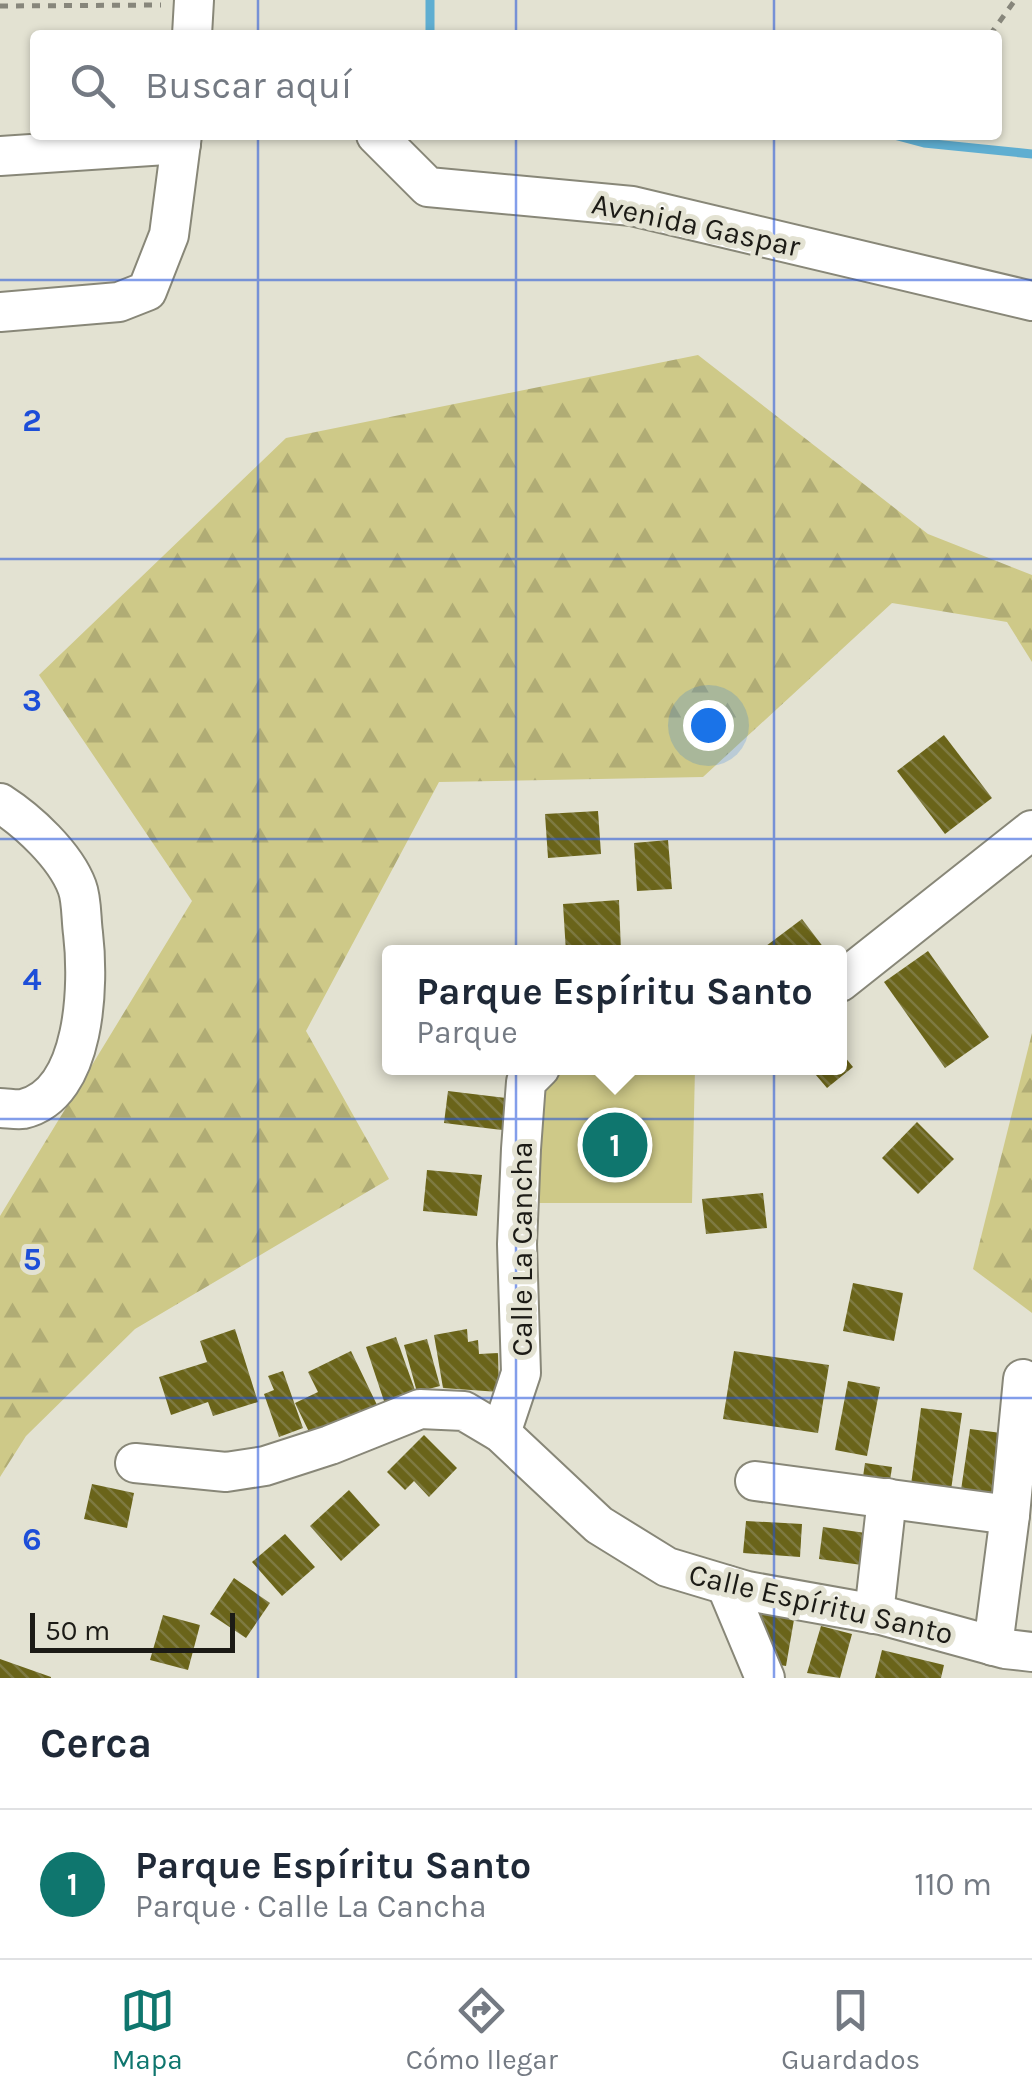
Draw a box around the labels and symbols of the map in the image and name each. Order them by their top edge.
street label: Avenida Gaspar [589,185,804,265]
text: 2 [22,402,42,439]
text: 3 [22,682,42,719]
your location [683,700,734,751]
text: 4 [22,961,42,998]
pin: 1 [582,1108,648,1182]
street label: Calle La Cancha [504,1141,540,1357]
text: 5 [23,1241,41,1278]
text: 6 [22,1521,42,1558]
street label: Calle Espíritu Santo [685,1556,957,1652]
scale bar [30,1608,235,1652]

